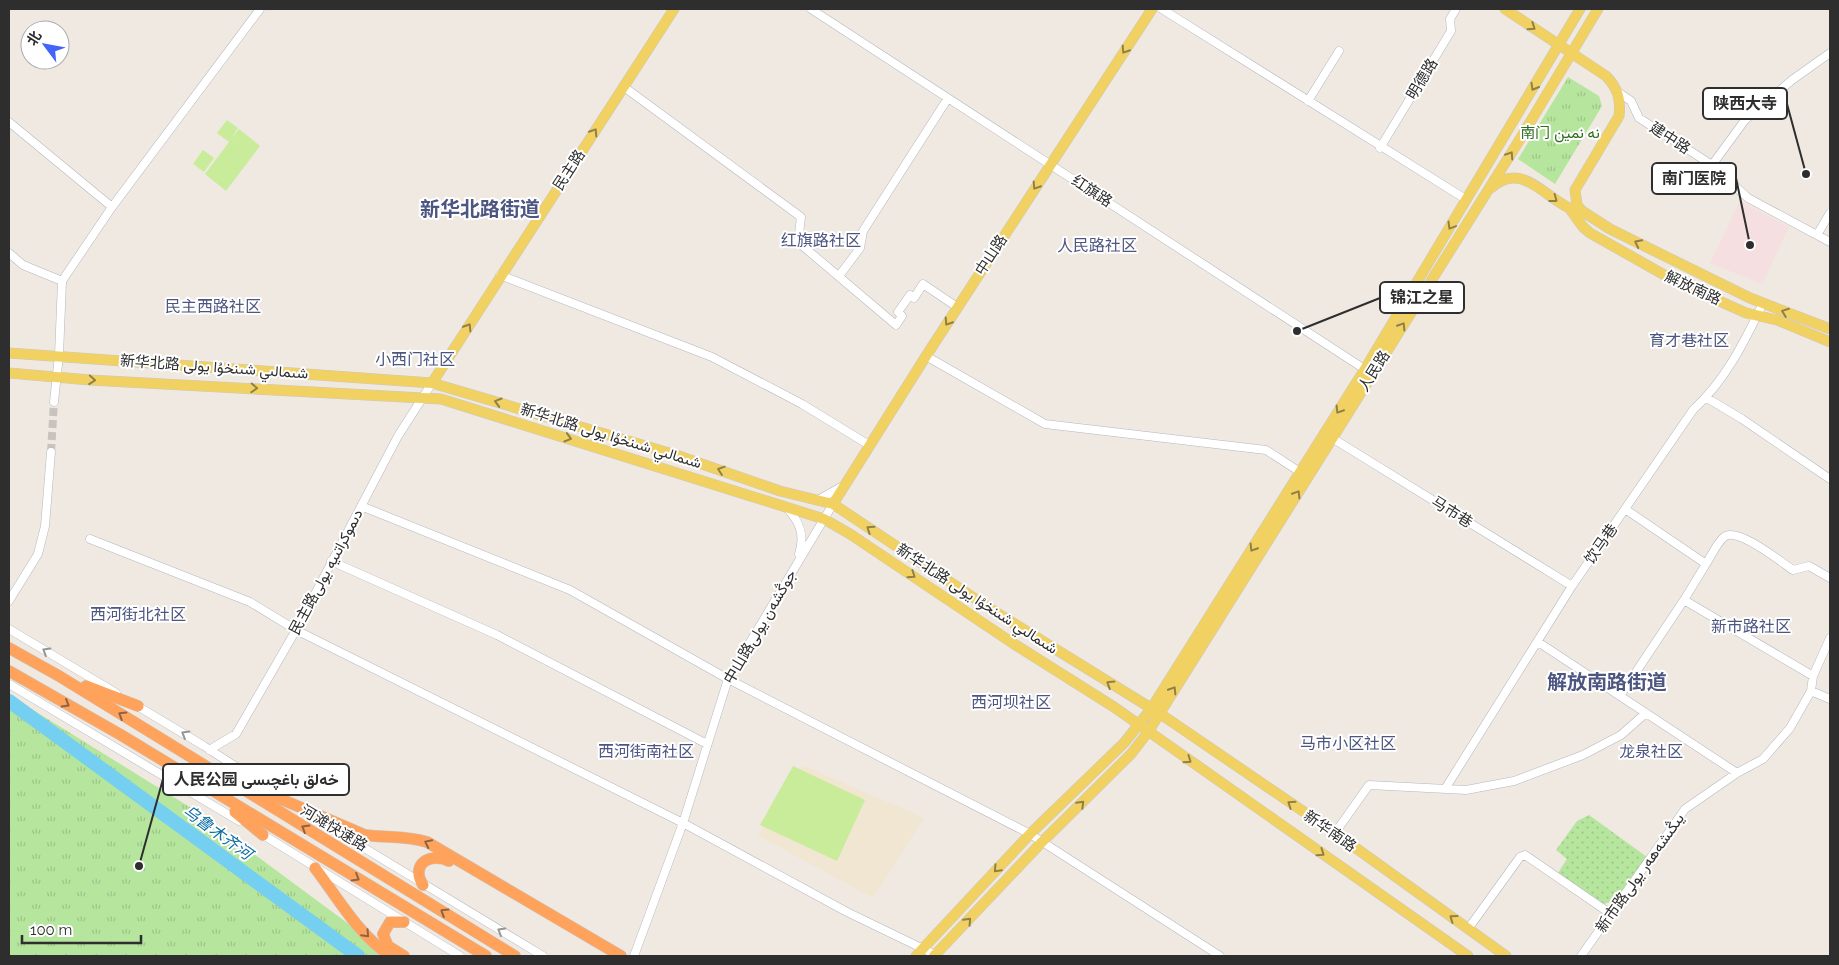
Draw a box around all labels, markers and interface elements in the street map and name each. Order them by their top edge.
north arrow [20,20,70,70]
one-way arrow [1526,21,1536,30]
text: 北 [23,28,44,48]
one-way arrow [1122,44,1132,53]
street label: 明德路 [1403,55,1441,103]
one-way arrow [1530,81,1540,90]
callout: 陕西大寺 [1703,88,1787,119]
text: 陕西大寺 [1713,94,1777,113]
street label: 建中路 [1646,118,1694,158]
park label: 南门 نە نمين [1520,124,1600,143]
one-way arrow [588,128,597,137]
street label: 民主路 [549,146,589,194]
one-way arrow [1504,152,1513,161]
callout: 南门医院 [1652,163,1736,194]
text: 南门医院 [1662,169,1726,188]
street label: 红旗路 [1068,171,1116,211]
one-way arrow [1033,180,1043,189]
one-way arrow [1548,193,1558,202]
district label: 新华北路街道 [420,197,540,221]
one-way arrow [1447,221,1457,230]
district label: 红旗路社区 [781,231,861,250]
street label: 中山路 [971,231,1011,279]
district label: 人民路社区 [1057,236,1137,255]
one-way arrow [1634,239,1643,249]
street label: 解放南路 [1662,267,1724,309]
callout: 锦江之星 [1380,282,1464,313]
text: 锦江之星 [1390,288,1454,307]
district label: 民主西路社区 [165,297,261,316]
one-way arrow [1781,307,1790,318]
one-way arrow [944,316,954,325]
one-way arrow [461,323,471,332]
one-way arrow [1396,323,1406,332]
district label: 育才巷社区 [1649,331,1729,350]
street label: 人民路 [1354,347,1394,395]
district label: 小西门社区 [375,350,455,369]
street label: 新华北路 شىمالىي شىنخۇا يولى [119,351,309,387]
one-way arrow [88,374,96,385]
one-way arrow [251,383,259,394]
one-way arrow [495,398,503,408]
street label: 新华北路 شىمالىي شىنخۇا يولى [517,400,704,476]
one-way arrow [1335,404,1345,413]
one-way arrow [564,433,572,443]
one-way arrow [717,466,725,476]
one-way arrow [1291,490,1301,499]
street label: 马市巷 [1428,492,1476,532]
street label: 民主路دىموكراتىيە يولى [285,506,368,638]
street label: 饮马巷 [1581,520,1621,568]
one-way arrow [866,526,875,536]
street label: 新华北路 شىمالىي شىنخۇا يولى [891,540,1061,661]
one-way arrow [1249,542,1259,551]
street label: 中山路جوڭشەن يولى [719,566,801,688]
one-way arrow [906,569,915,578]
district label: 西河街北社区 [90,605,186,624]
district label: 新市路社区 [1711,617,1791,636]
one-way arrow [42,648,51,658]
district label: 解放南路街道 [1547,670,1667,694]
one-way arrow [1106,680,1115,690]
one-way arrow [1167,687,1177,696]
district label: 西河坝社区 [971,693,1051,712]
one-way arrow [61,698,70,708]
one-way arrow [118,712,128,721]
one-way arrow [182,731,191,741]
district label: 马市小区社区 [1300,734,1396,753]
district label: 西河街南社区 [598,742,694,761]
district label: 龙泉社区 [1619,742,1683,761]
one-way arrow [1182,754,1191,763]
callout: 人民公园 خەلق باغچىسى [163,764,349,795]
text: 人民公园 خەلق باغچىسى [173,770,339,791]
water label: 乌鲁木齐河 [180,801,258,865]
street label: 河滩快速路 [297,801,371,855]
one-way arrow [1075,801,1084,810]
one-way arrow [1288,801,1297,810]
street label: 新华南路 [1300,806,1360,856]
street label: 新市路يىڭىشەھەر يولى [1591,809,1689,937]
one-way arrow [301,824,310,834]
one-way arrow [424,840,433,850]
one-way arrow [1315,847,1325,856]
one-way arrow [994,864,1003,873]
one-way arrow [350,871,359,881]
one-way arrow [440,909,449,919]
scale bar [22,912,141,944]
one-way arrow [1449,915,1459,924]
one-way arrow [962,917,971,926]
text: 100 m [30,921,72,939]
one-way arrow [498,928,507,938]
one-way arrow [360,929,369,938]

